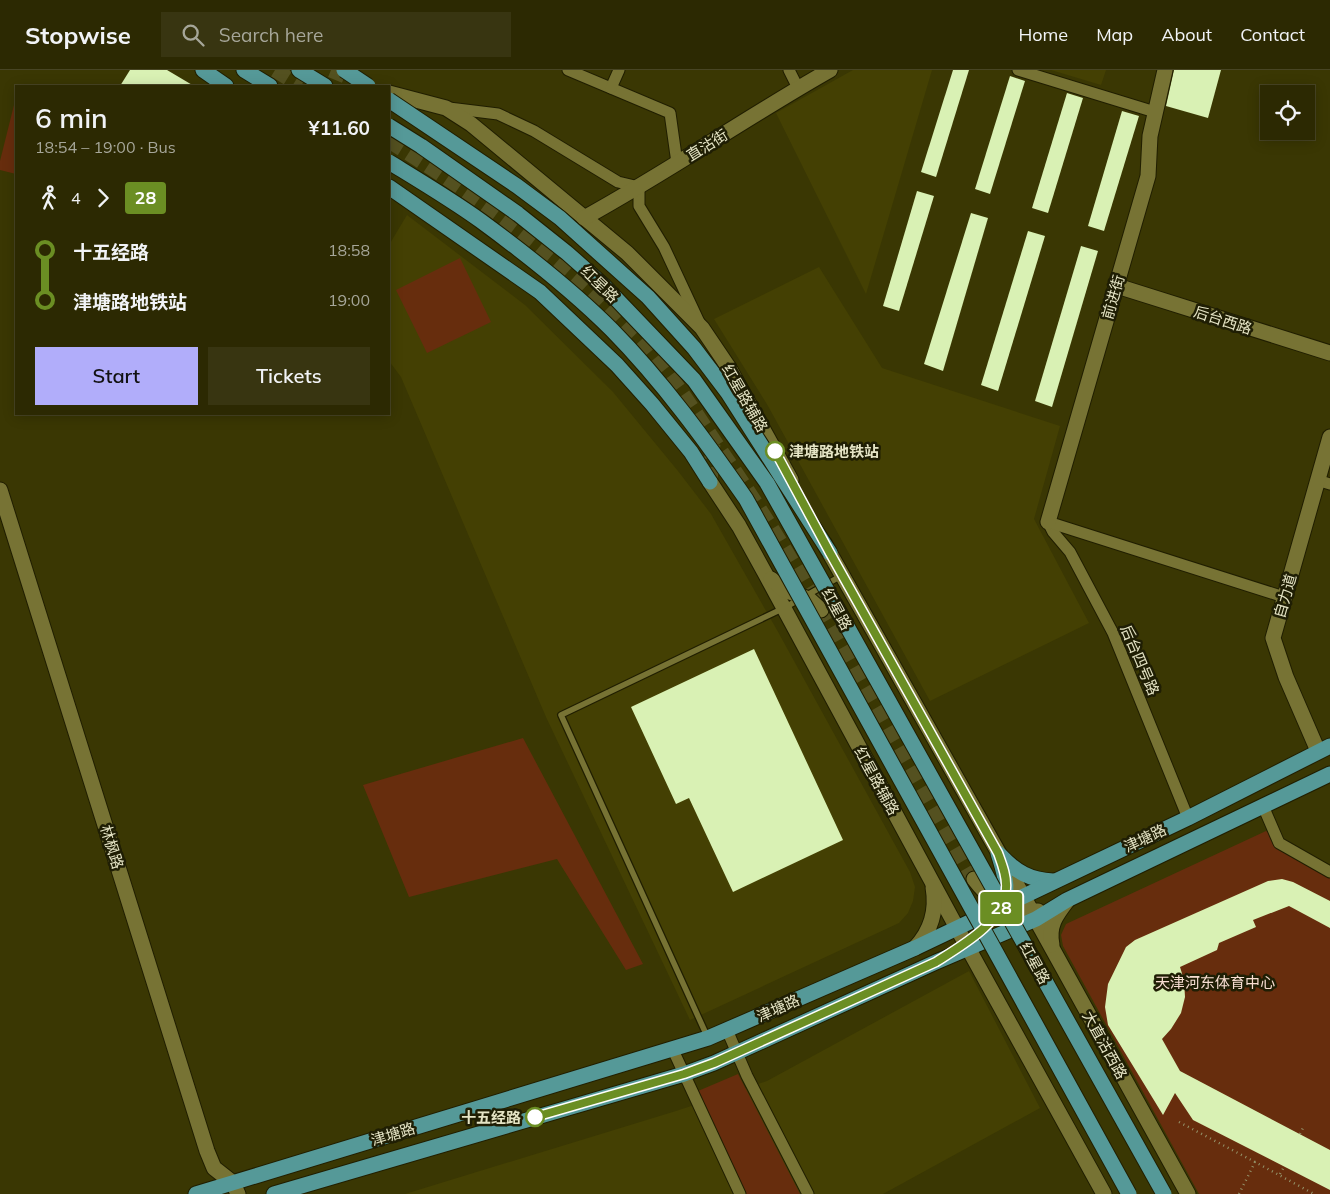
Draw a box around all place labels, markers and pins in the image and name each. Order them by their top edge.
marker: 津塘路地铁站 [765,441,785,461]
place label: 津塘路地铁站 [789,442,879,461]
marker: 十五经路 [525,1107,545,1127]
place label: 十五经路 [461,1108,521,1127]

